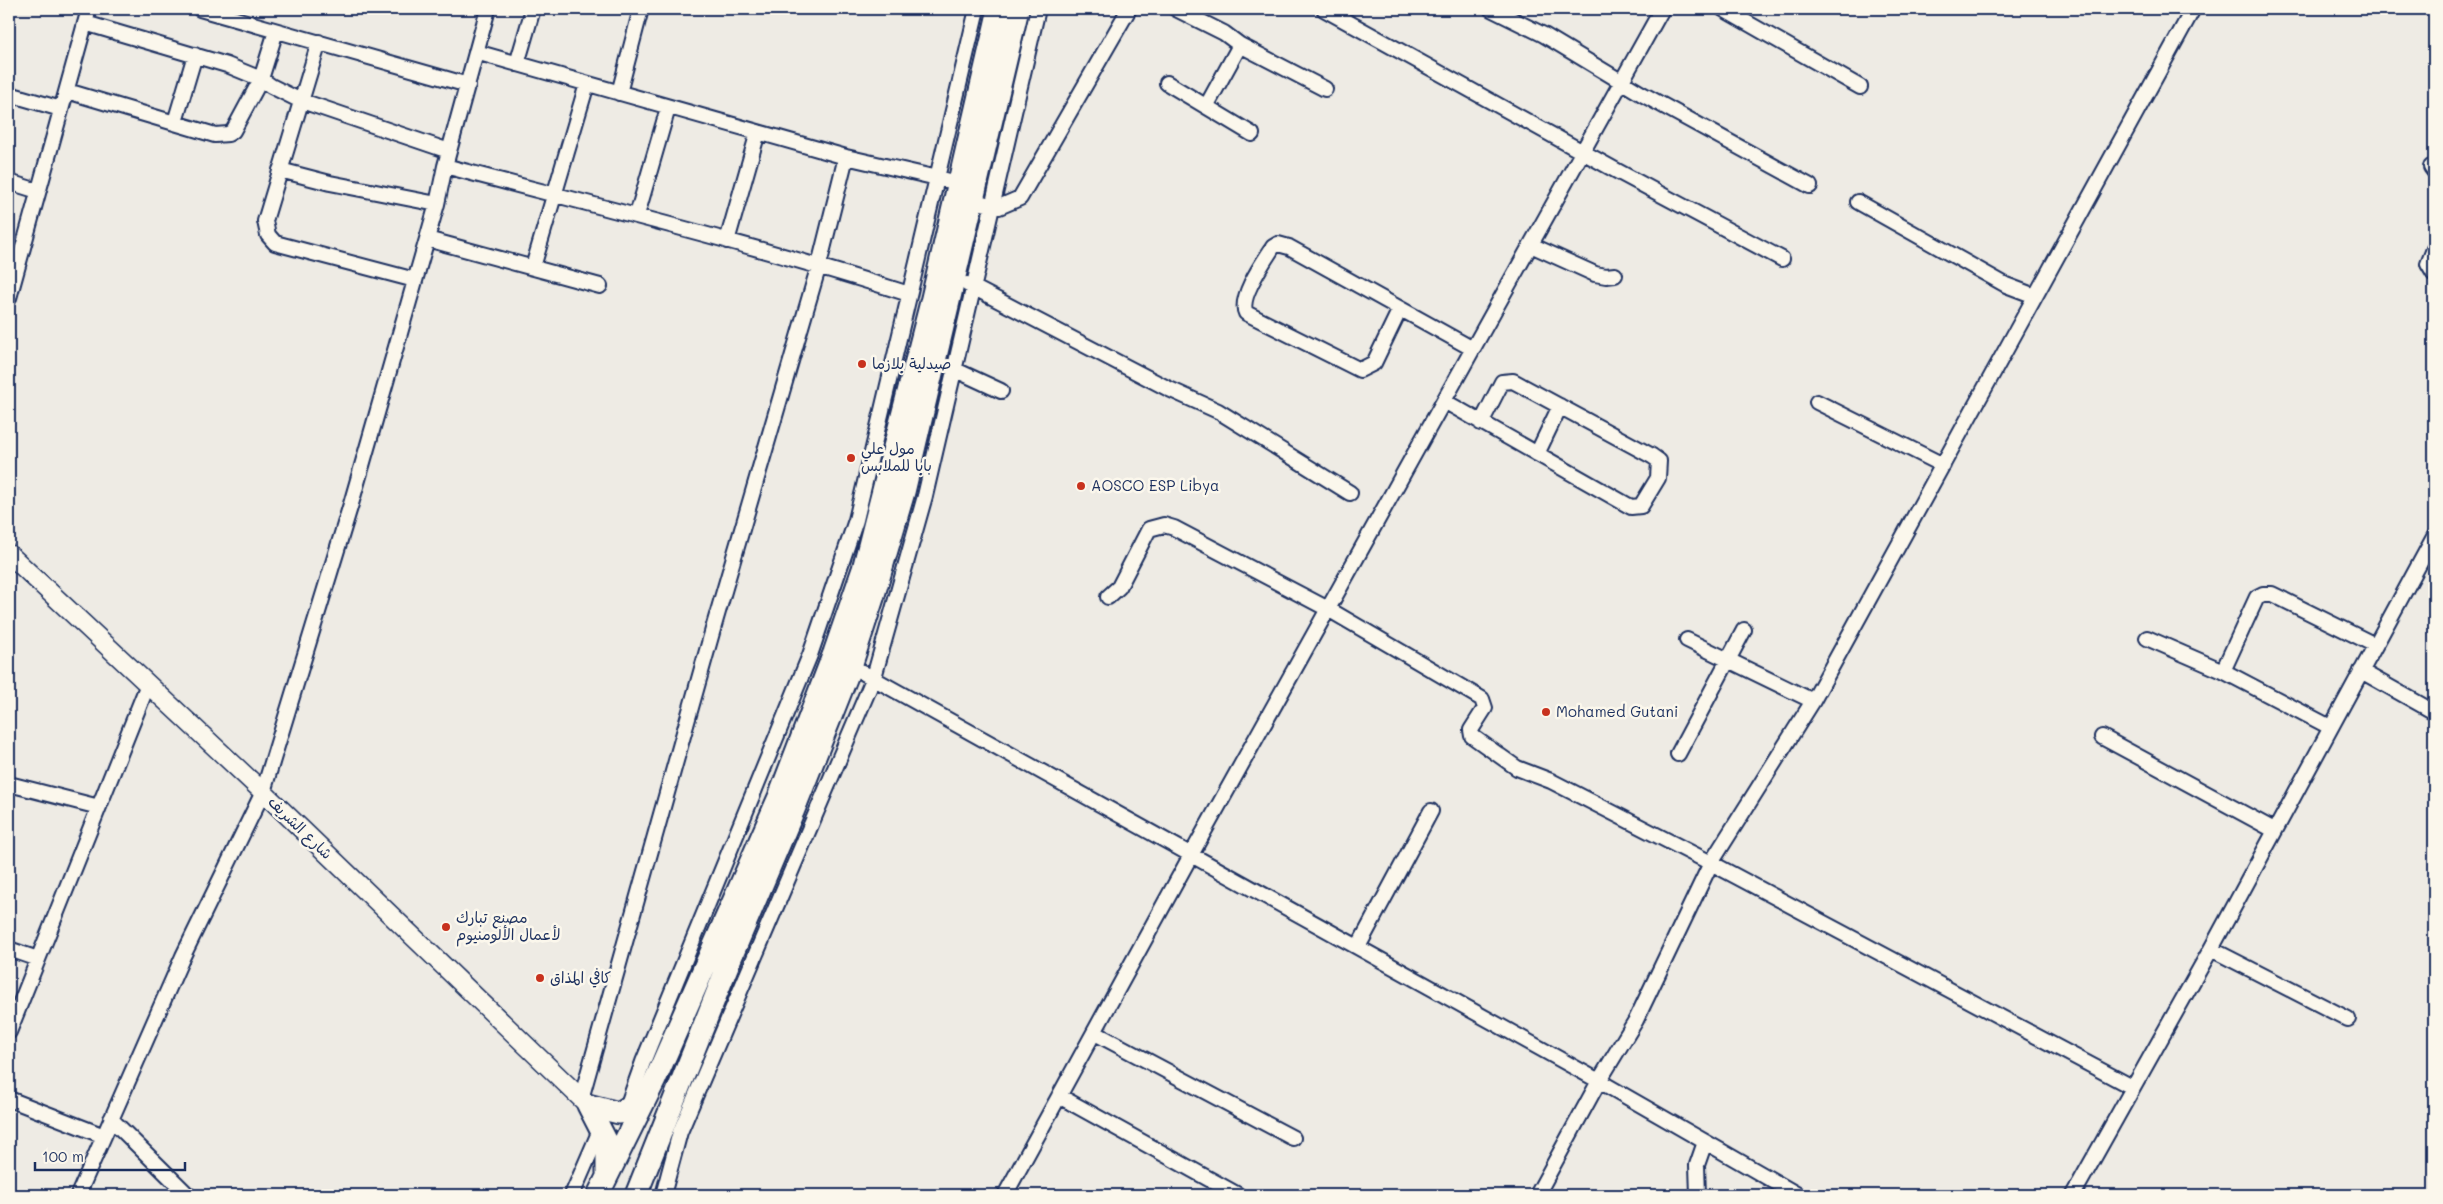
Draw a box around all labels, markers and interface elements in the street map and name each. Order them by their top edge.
place label: صيدلية بلازما [872,353,951,373]
marker: صيدلية بلازما [856,358,868,370]
place label: مول علي بابا للملابس [861,438,932,475]
marker: مول علي بابا للملابس [845,452,857,464]
place label: AOSCO ESP Libya [1091,475,1219,495]
marker: AOSCO ESP Libya [1075,480,1087,492]
place label: Mohamed Gutani [1556,701,1678,721]
marker: Mohamed Gutani [1540,706,1552,718]
street label: شارع الشريف [264,792,337,864]
place label: مصنع تبارك لأعمال الألومنيوم [456,907,560,947]
marker: مصنع تبارك لأعمال الألومنيوم [440,921,452,933]
place label: كافي المذاق [550,967,611,988]
marker: كافي المذاق [534,972,546,984]
scale bar [35,1139,185,1171]
text: 100 m [42,1146,84,1166]

